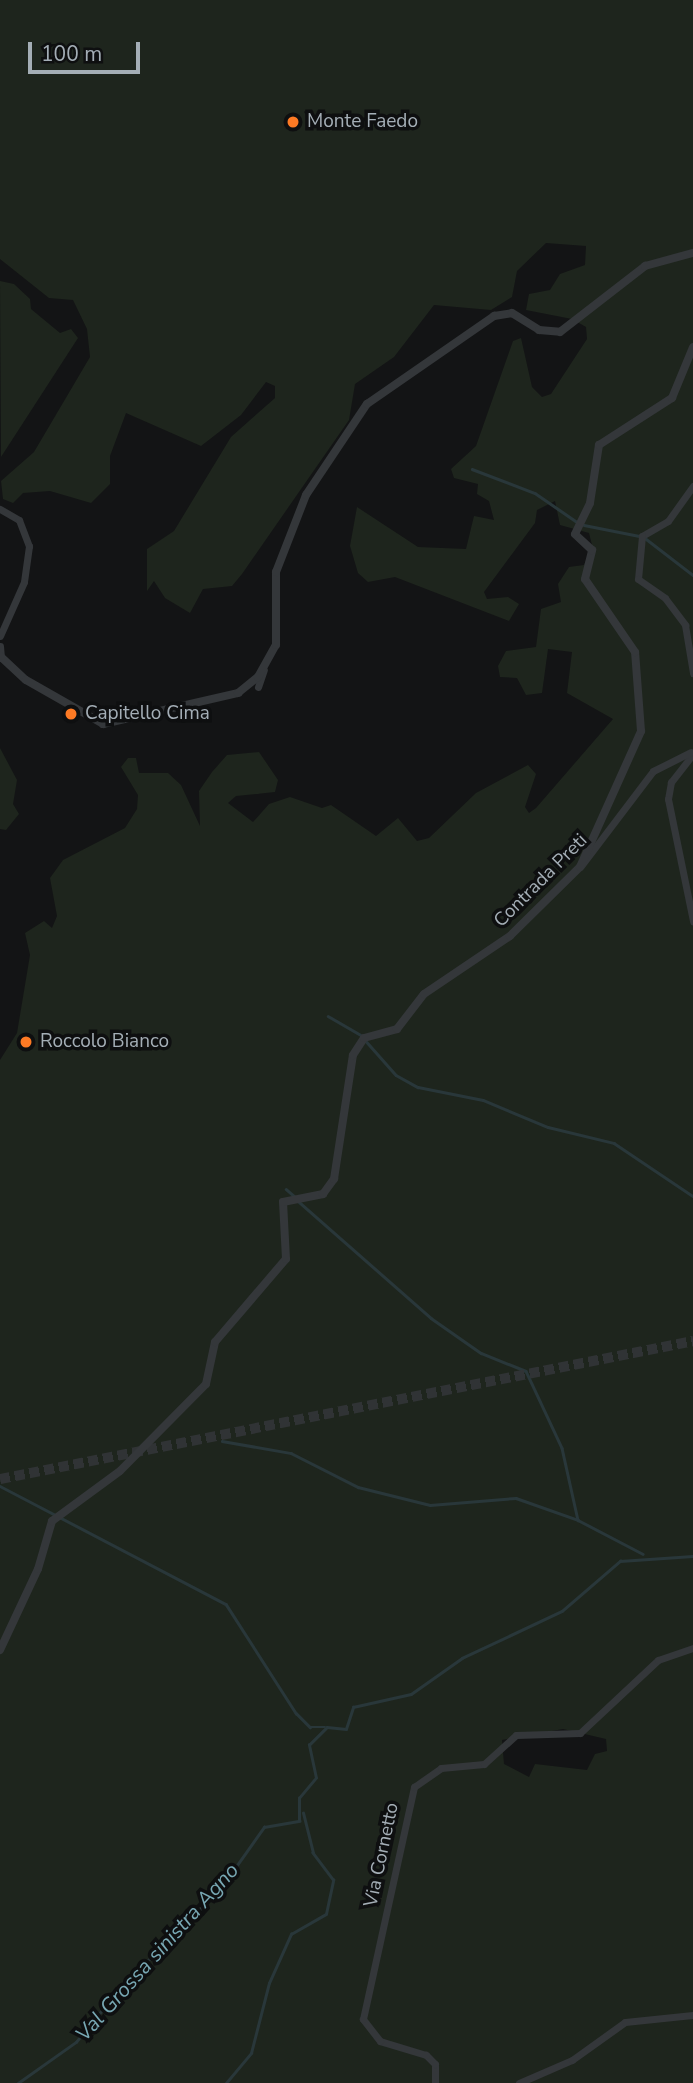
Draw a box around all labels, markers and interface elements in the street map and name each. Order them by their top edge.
scale bar [32,28,144,72]
text: 100 m [41,40,102,68]
place label: Monte Faedo [307,111,418,133]
marker: Monte Faedo [285,114,301,130]
place label: Capitello Cima [85,703,210,725]
marker: Capitello Cima [63,706,79,722]
street label: Contrada Preti [490,830,592,932]
place label: Roccolo Bianco [40,1031,169,1053]
marker: Roccolo Bianco [18,1034,34,1050]
street label: Via Cornetto [360,1801,404,1909]
water label: Val Grossa sinistra Agno [70,1858,244,2046]

